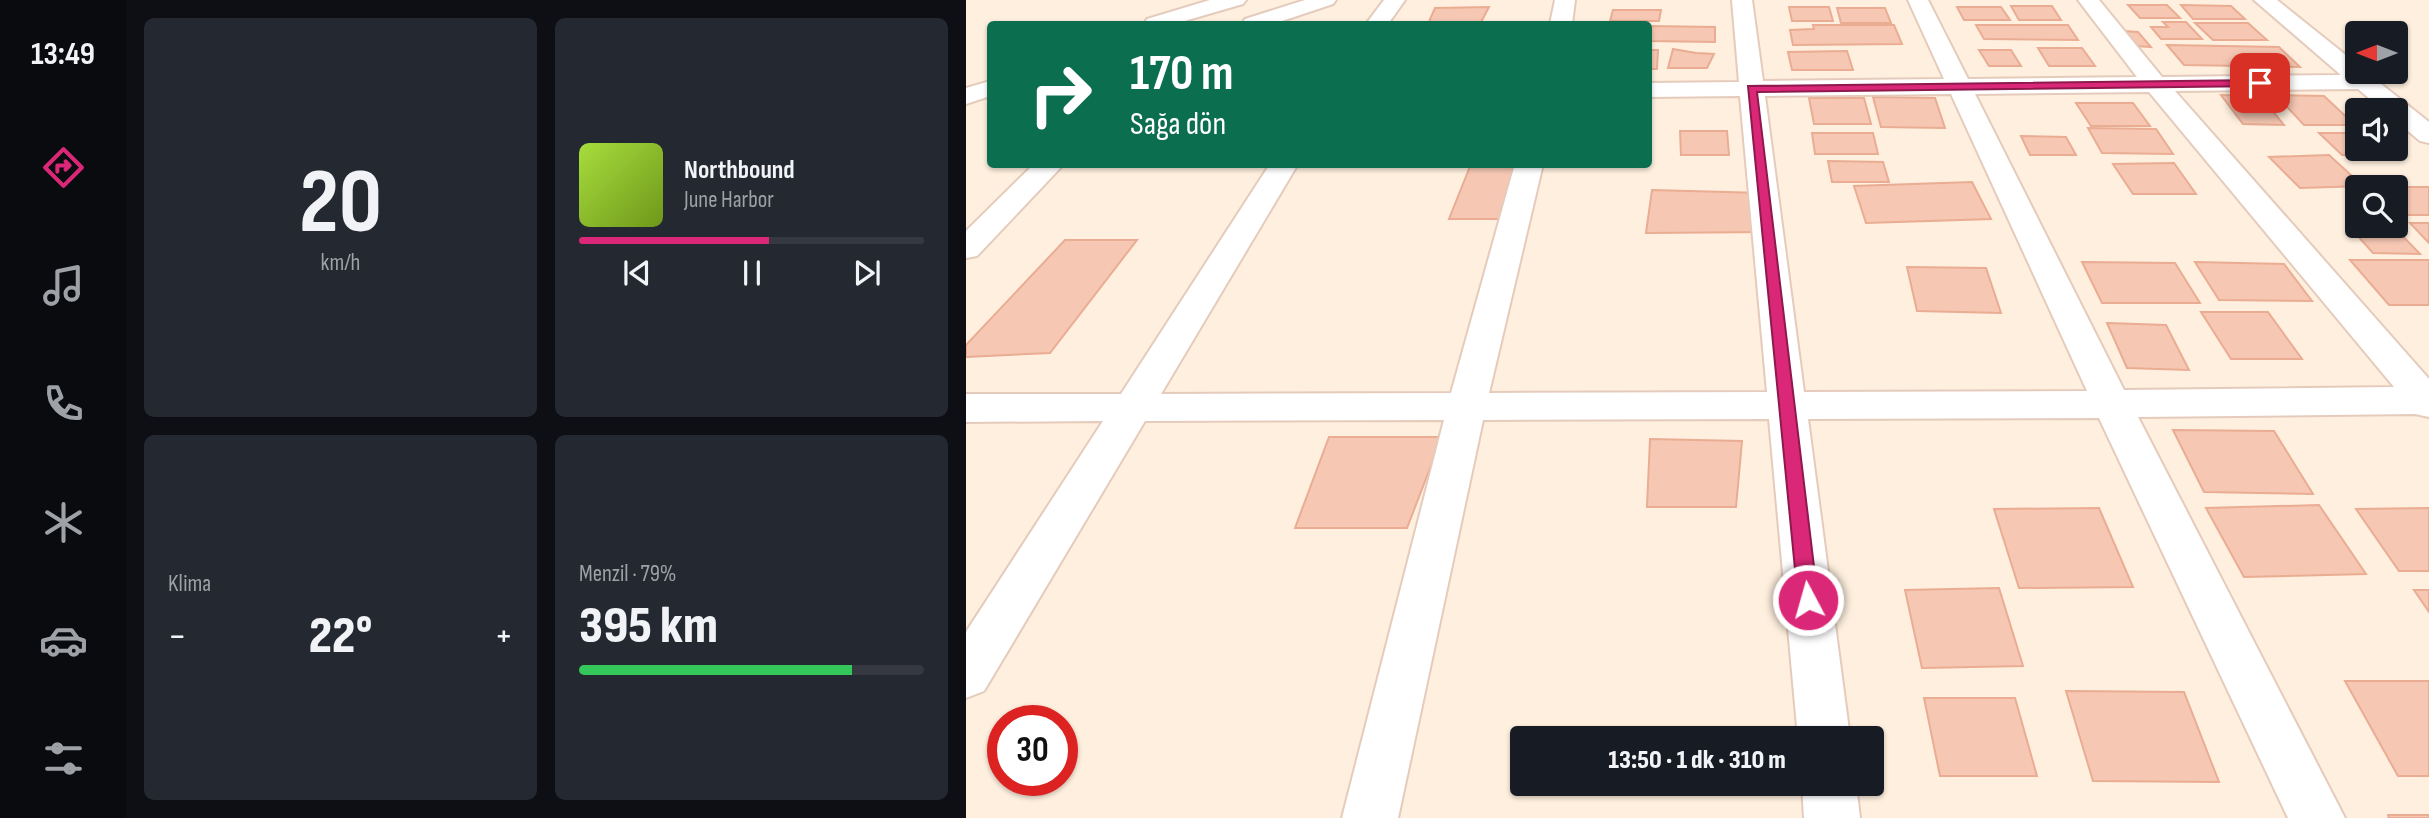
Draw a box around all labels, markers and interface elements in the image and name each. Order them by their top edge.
north arrow [2345,21,2408,84]
map controls [2345,21,2408,238]
text: 13:49 [31,35,95,74]
text: 170 m [1130,45,1234,104]
icon: right [1015,49,1106,140]
pin [2230,53,2290,113]
icon: arrive [2241,64,2279,102]
button: sound [2345,98,2408,161]
text: Sağa dön [1130,105,1226,144]
icon: directions [39,143,88,192]
text: 20 [299,149,382,258]
text: Northbound [684,155,795,186]
button: search [2345,175,2408,238]
text: June Harbor [684,186,774,214]
text: km/h [321,249,360,277]
icon: previous [618,254,656,292]
icon: pause [733,254,771,292]
icon: next [848,254,886,292]
icon: music [39,261,88,310]
icon: phone [39,379,88,428]
icon: climate [39,498,88,547]
text: Menzil · 79% [579,560,677,588]
position arrow [1771,563,1845,637]
text: Klima [168,570,211,598]
text: 395 km [579,595,718,658]
text: 22° [309,605,372,668]
text: − [168,614,187,659]
text: + [494,614,513,659]
icon: car [39,616,88,665]
speed limit sign: 30 [987,705,1078,796]
icon: filters [39,734,88,783]
text: 13:50 · 1 dk · 310 m [1608,745,1786,776]

